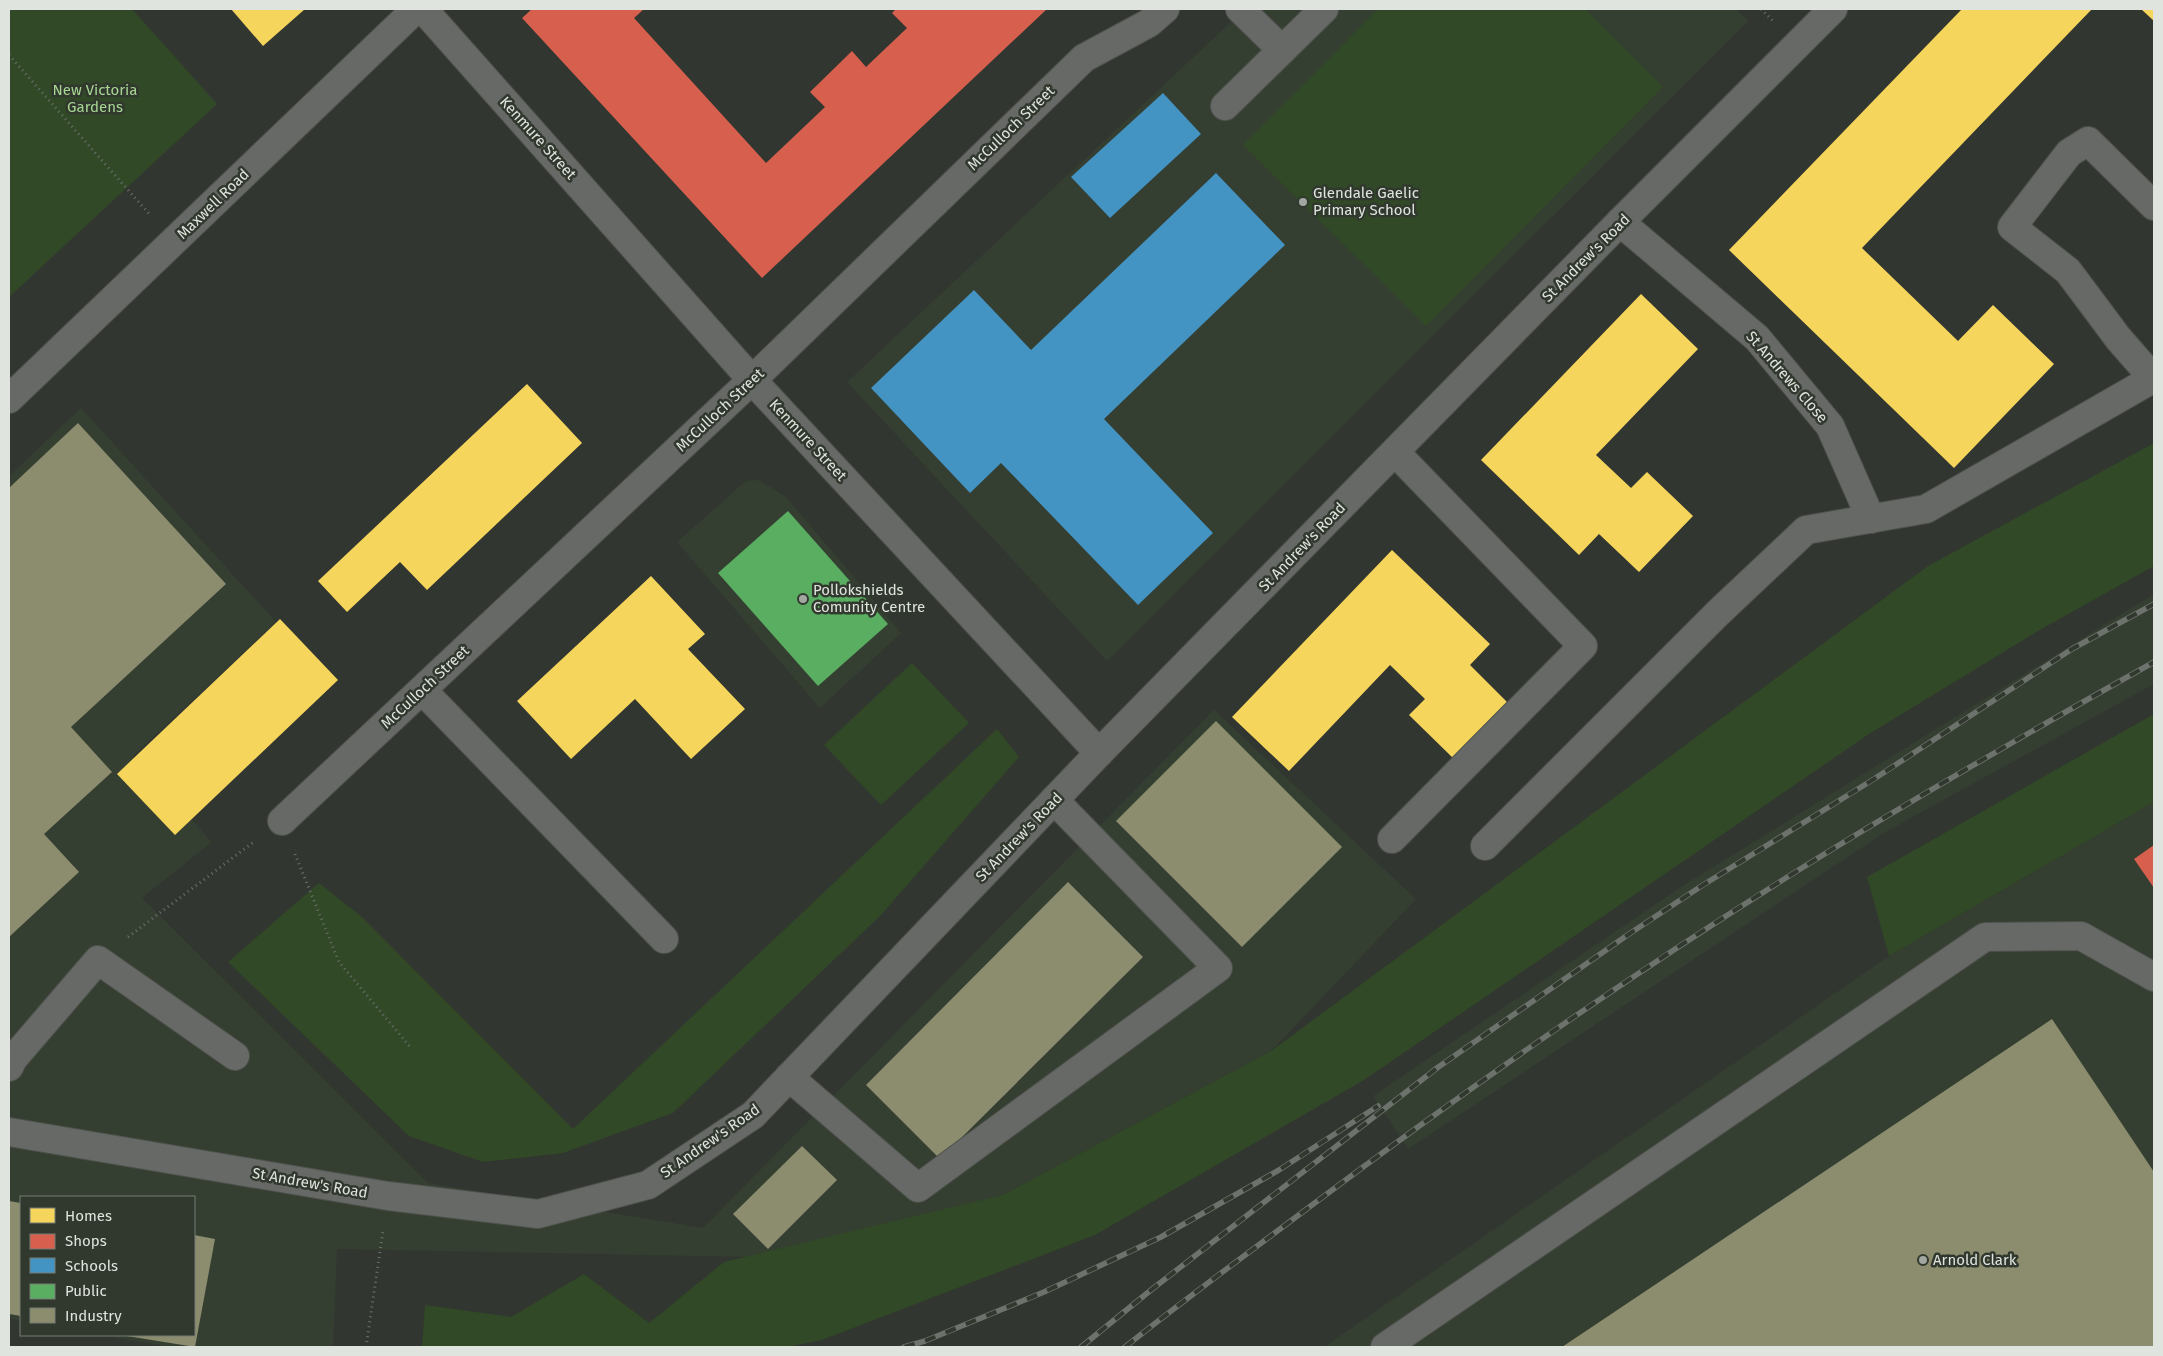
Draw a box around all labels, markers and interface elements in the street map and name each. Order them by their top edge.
park label: New Victoria Gardens [52,81,138,116]
street label: McCulloch Street [964,82,1059,174]
street label: Kenmure Street [496,93,580,184]
street label: Maxwell Road [173,165,253,243]
place label: Glendale Gaelic Primary School [1313,184,1419,219]
marker: Glendale Gaelic Primary School [1297,196,1309,208]
street label: St Andrew's Road [1538,210,1634,306]
street label: St Andrews Close [1742,327,1832,427]
street label: McCulloch Street [672,364,768,455]
street label: Kenmure Street [765,395,851,485]
street label: St Andrew's Road [1255,499,1349,595]
place label: Pollokshields Comunity Centre [813,581,925,616]
marker: Pollokshields Comunity Centre [797,593,809,605]
street label: McCulloch Street [377,641,473,732]
street label: St Andrew's Road [972,789,1066,885]
street label: St Andrew's Road [657,1100,763,1182]
street label: St Andrew's Road [251,1164,369,1202]
legend [20,1196,195,1336]
text: Homes [65,1207,112,1225]
text: Shops [65,1232,107,1250]
place label: Arnold Clark [1933,1251,2017,1269]
marker: Arnold Clark [1917,1254,1929,1266]
text: Schools [65,1257,118,1275]
text: Public [65,1282,107,1300]
text: Industry [65,1307,122,1325]

